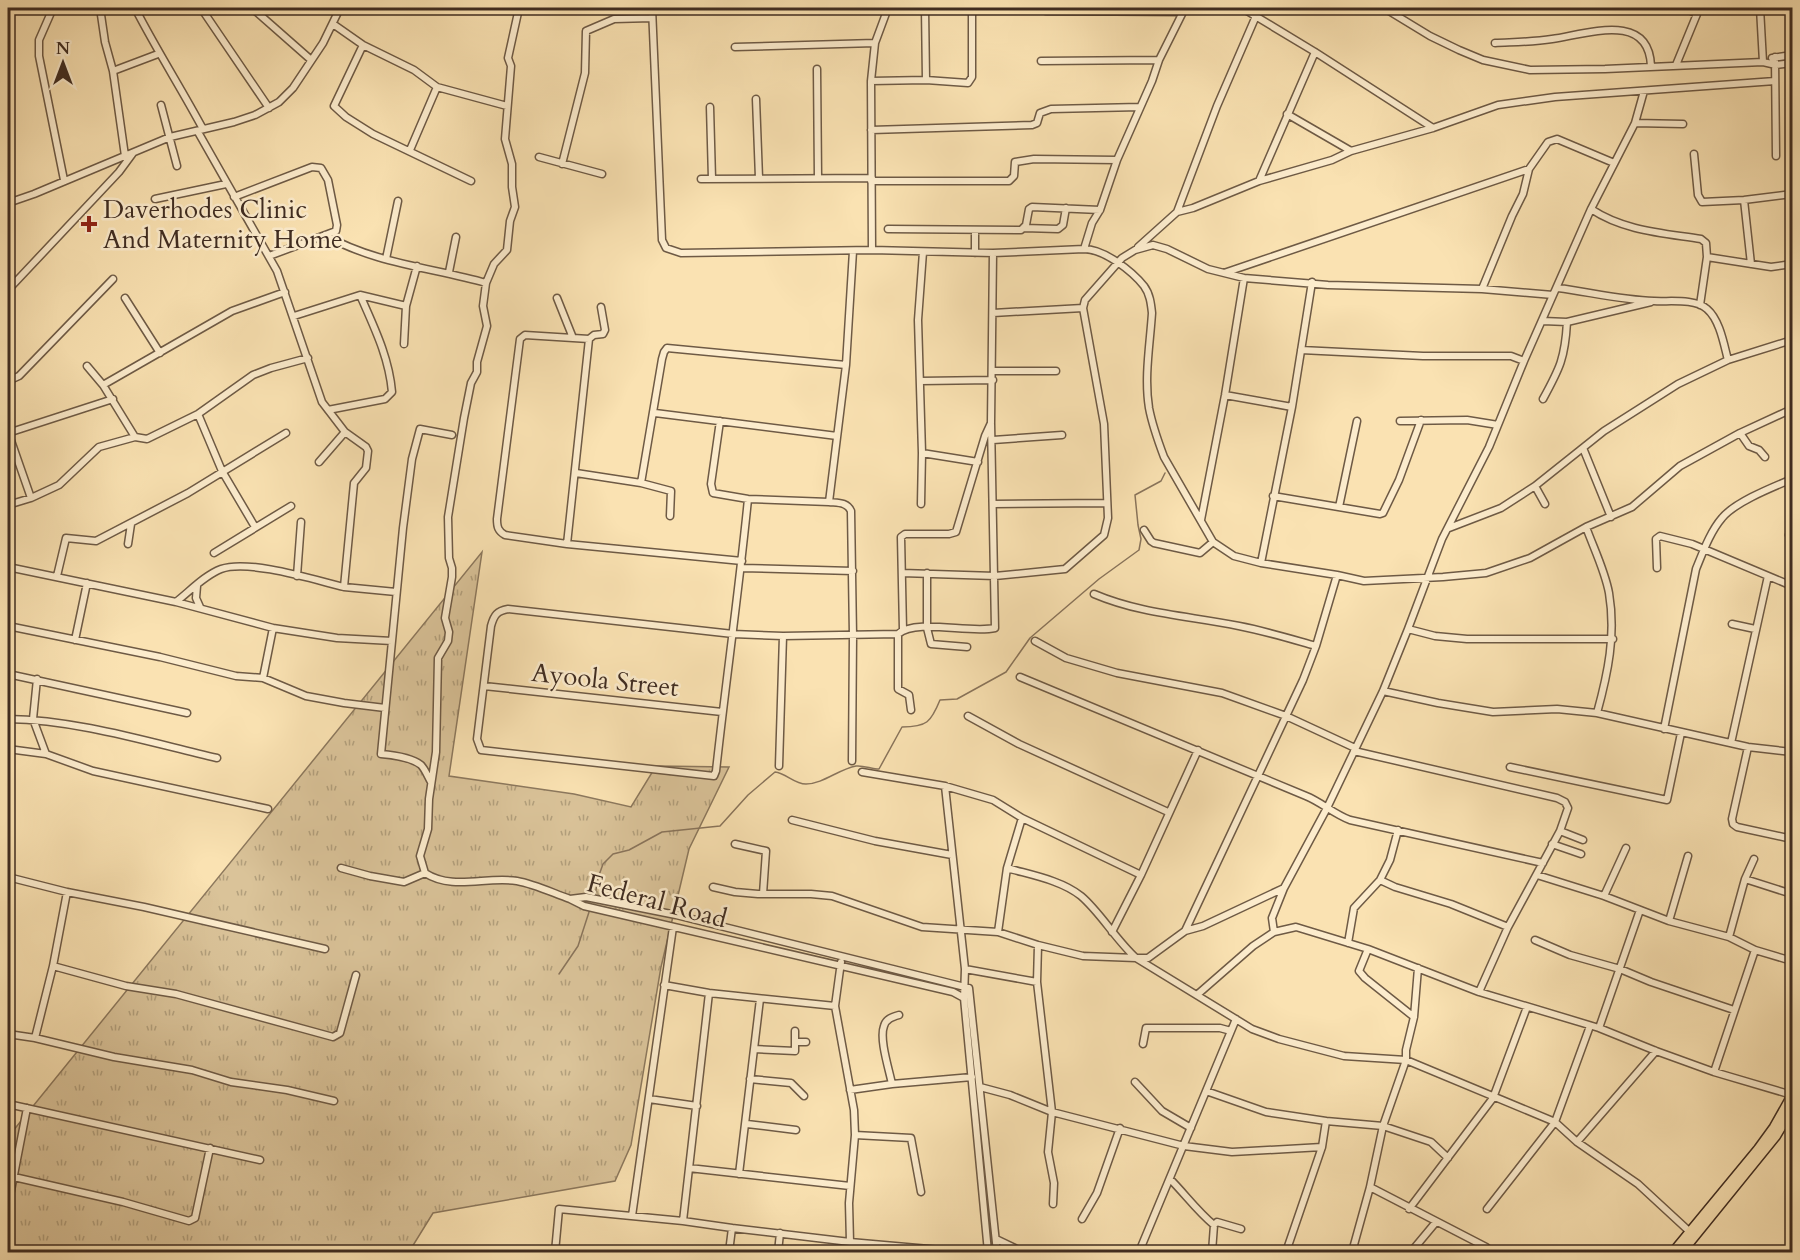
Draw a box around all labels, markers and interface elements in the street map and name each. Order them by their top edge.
north arrow [33,33,93,93]
text: N [56,38,70,60]
place label: Daverhodes Clinic And Maternity Home [103,192,343,257]
marker: Daverhodes Clinic And Maternity Home [80,215,98,233]
street label: Ayoola Street [530,655,680,705]
street label: Federal Road [583,865,731,937]

